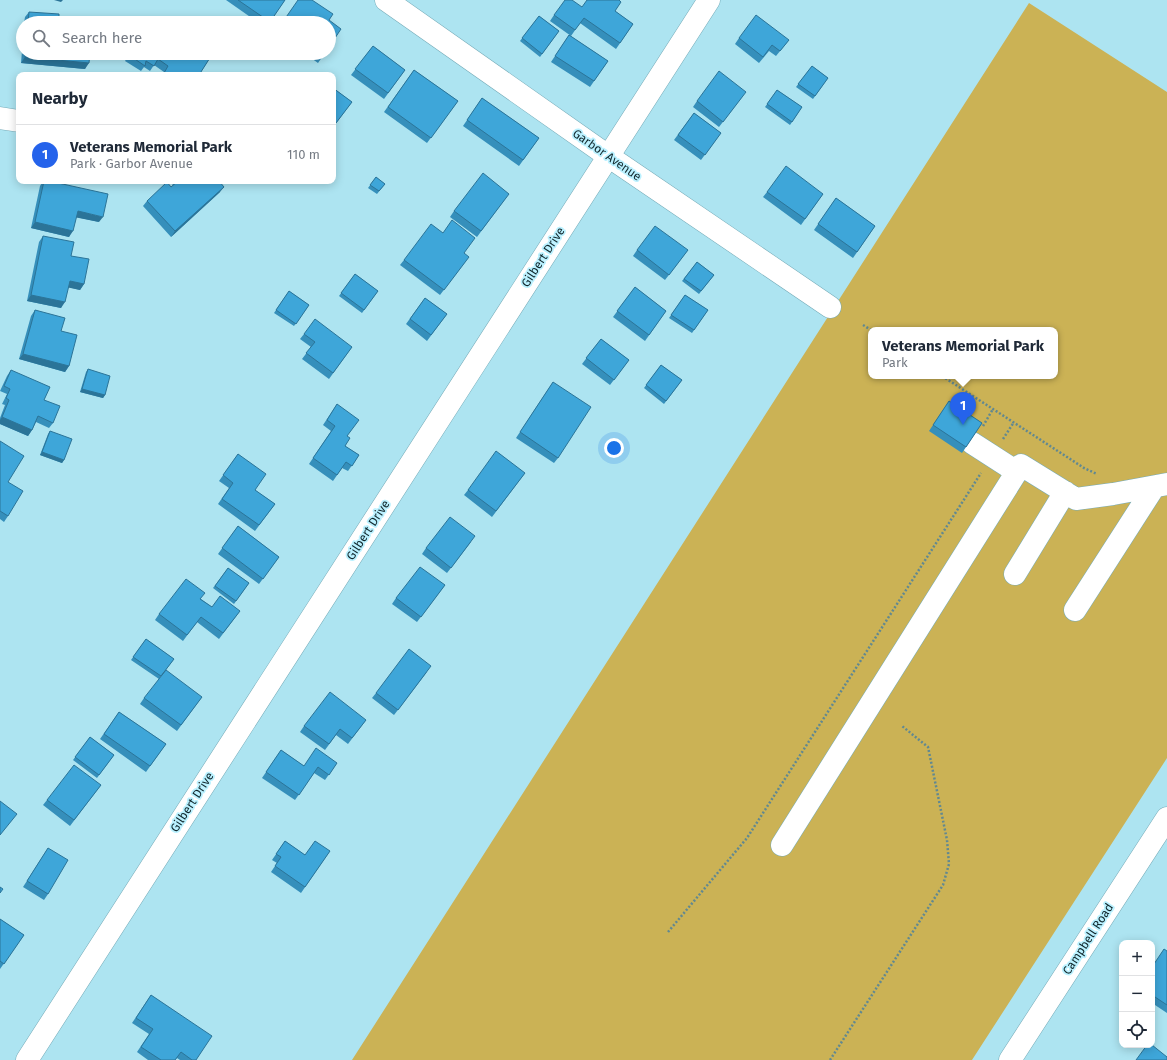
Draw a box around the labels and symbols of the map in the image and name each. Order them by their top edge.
street label: Garbor Avenue [570,126,644,184]
street label: Gilbert Drive [518,224,568,290]
pin: 1 [950,392,976,425]
your location [604,438,624,458]
street label: Gilbert Drive [343,497,393,563]
street label: Gilbert Drive [167,769,217,835]
street label: Campbell Road [1060,901,1116,977]

